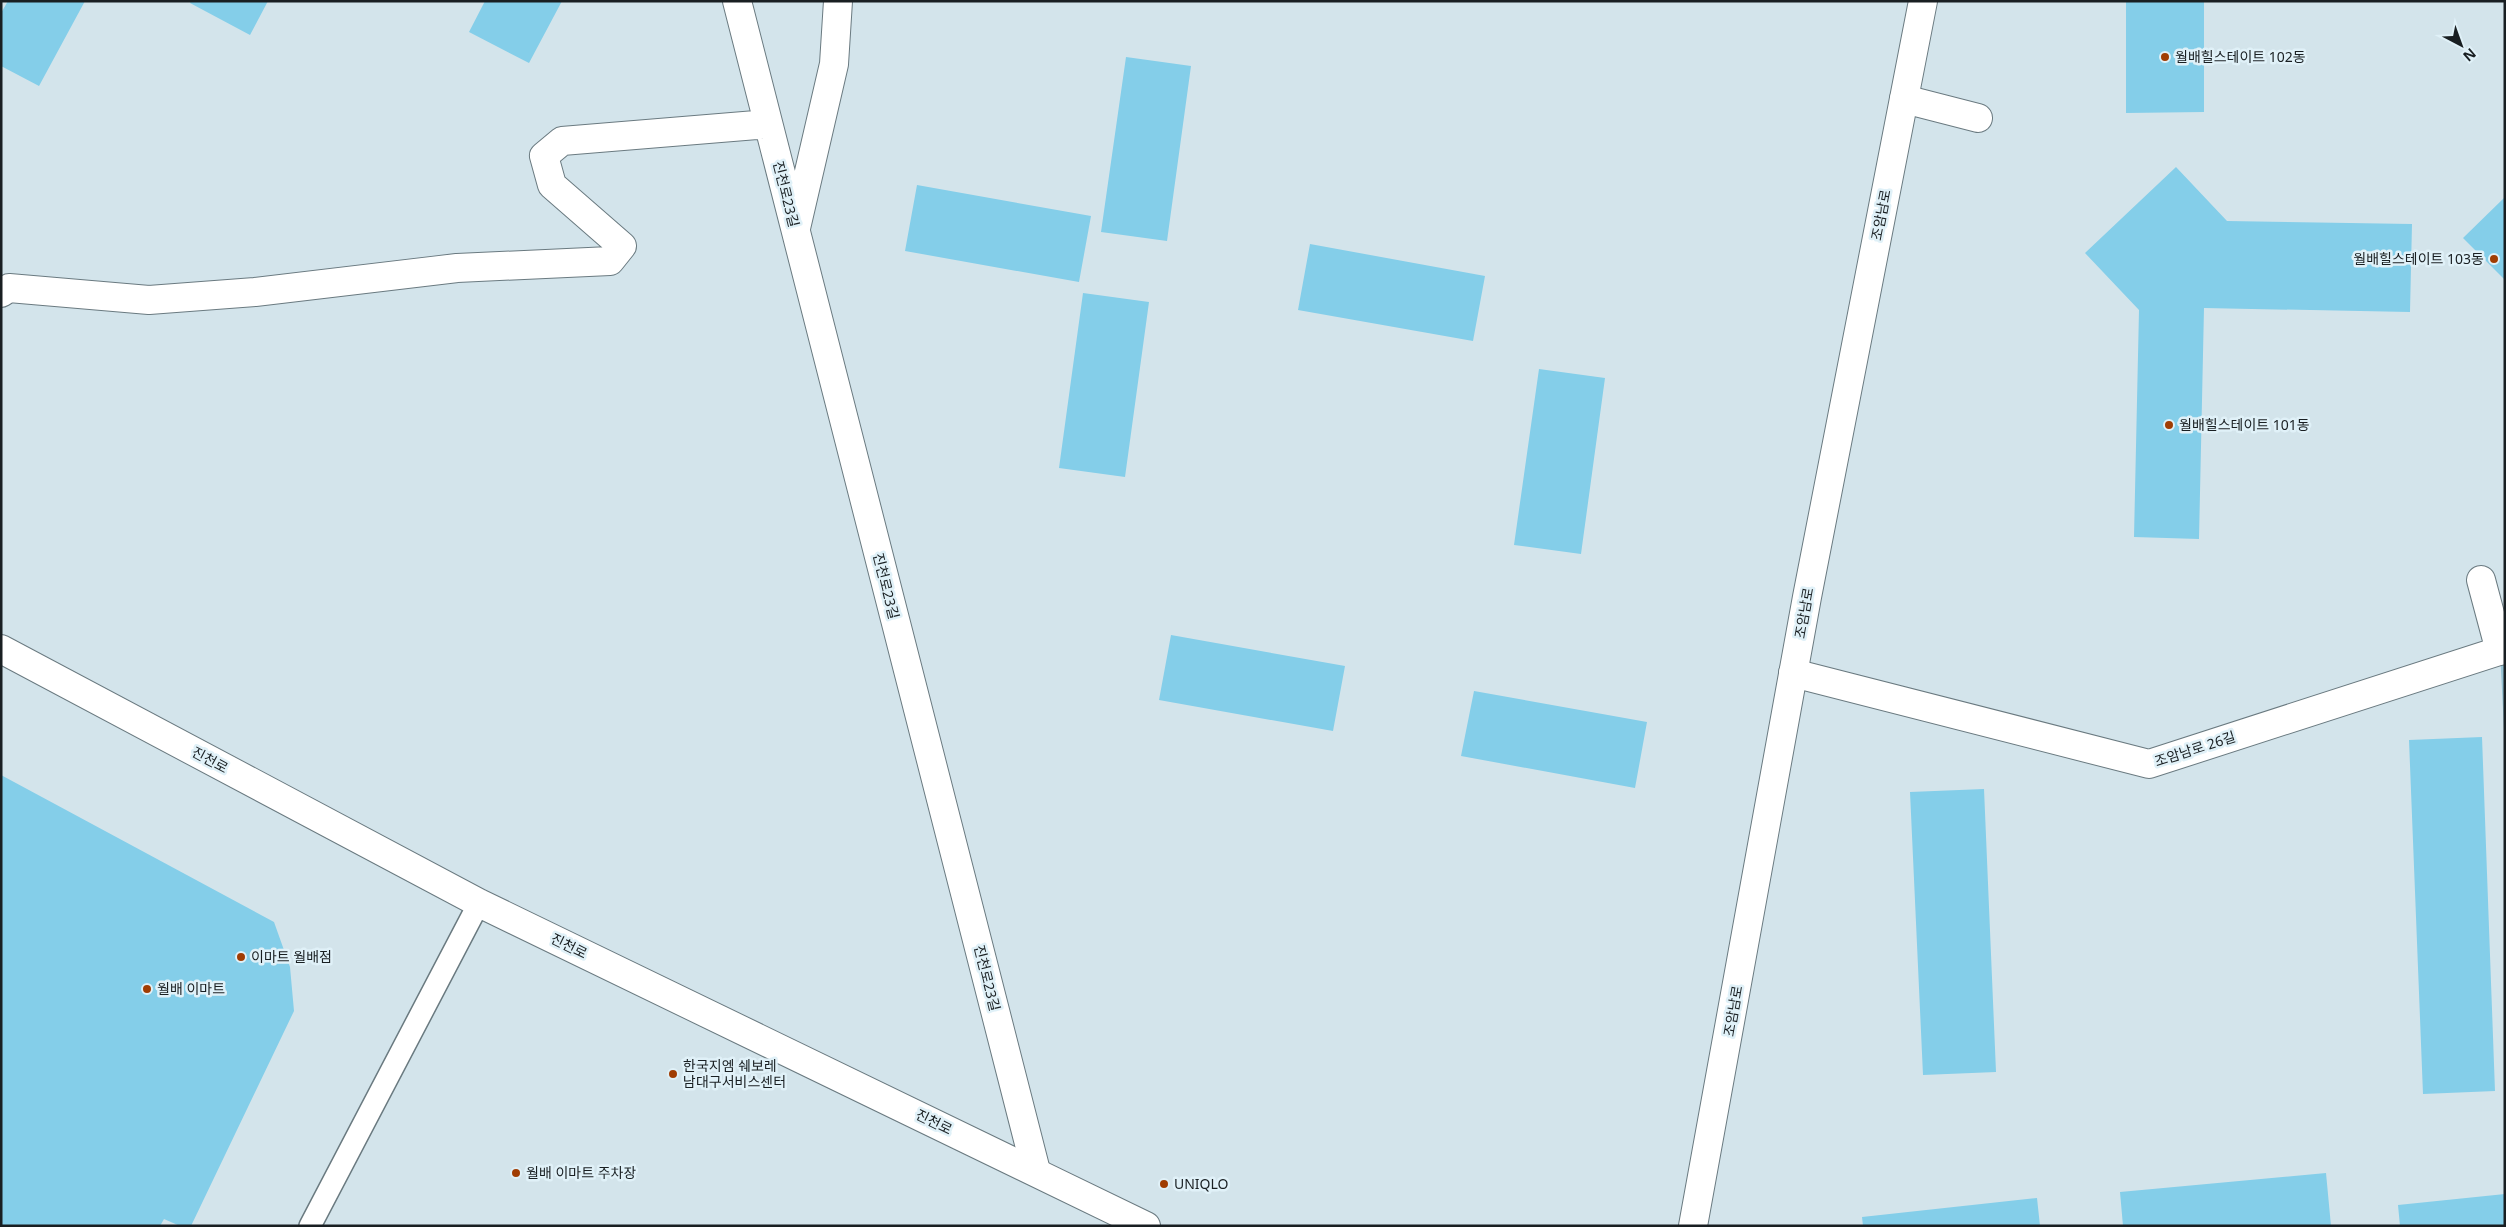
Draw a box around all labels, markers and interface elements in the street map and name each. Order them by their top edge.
north arrow [2436,20,2486,70]
text: N [2459,44,2480,66]
place label: 월배힐스테이트 102동 [2175,47,2306,66]
marker: 월배힐스테이트 102동 [2159,51,2171,63]
street label: 진천로23길 [769,159,804,229]
street label: 조암남로 [1866,188,1895,242]
place label: 월배힐스테이트 103동 [2353,249,2484,268]
marker: 월배힐스테이트 103동 [2488,253,2500,265]
place label: 월배힐스테이트 101동 [2179,415,2310,434]
marker: 월배힐스테이트 101동 [2163,419,2175,431]
street label: 진천로23길 [869,551,904,621]
street label: 조암남로 [1790,586,1817,640]
street label: 조암남로 26길 [2152,727,2238,771]
street label: 진천로 [189,742,232,777]
street label: 진천로 [548,929,591,963]
street label: 진천로23길 [970,943,1005,1013]
place label: 이마트 월배점 [251,947,332,966]
marker: 이마트 월배점 [235,951,247,963]
place label: 월배 이마트 [157,979,225,998]
marker: 월배 이마트 [141,983,153,995]
street label: 조암남로 [1719,984,1746,1038]
place label: 한국지엠 쉐보레 남대구서비스센터 [683,1056,786,1091]
marker: 한국지엠 쉐보레 남대구서비스센터 [667,1068,679,1080]
street label: 진천로 [913,1105,956,1139]
place label: 월배 이마트 주차장 [526,1163,636,1182]
marker: 월배 이마트 주차장 [510,1167,522,1179]
place label: UNIQLO [1174,1174,1229,1193]
marker: UNIQLO [1158,1178,1170,1190]

